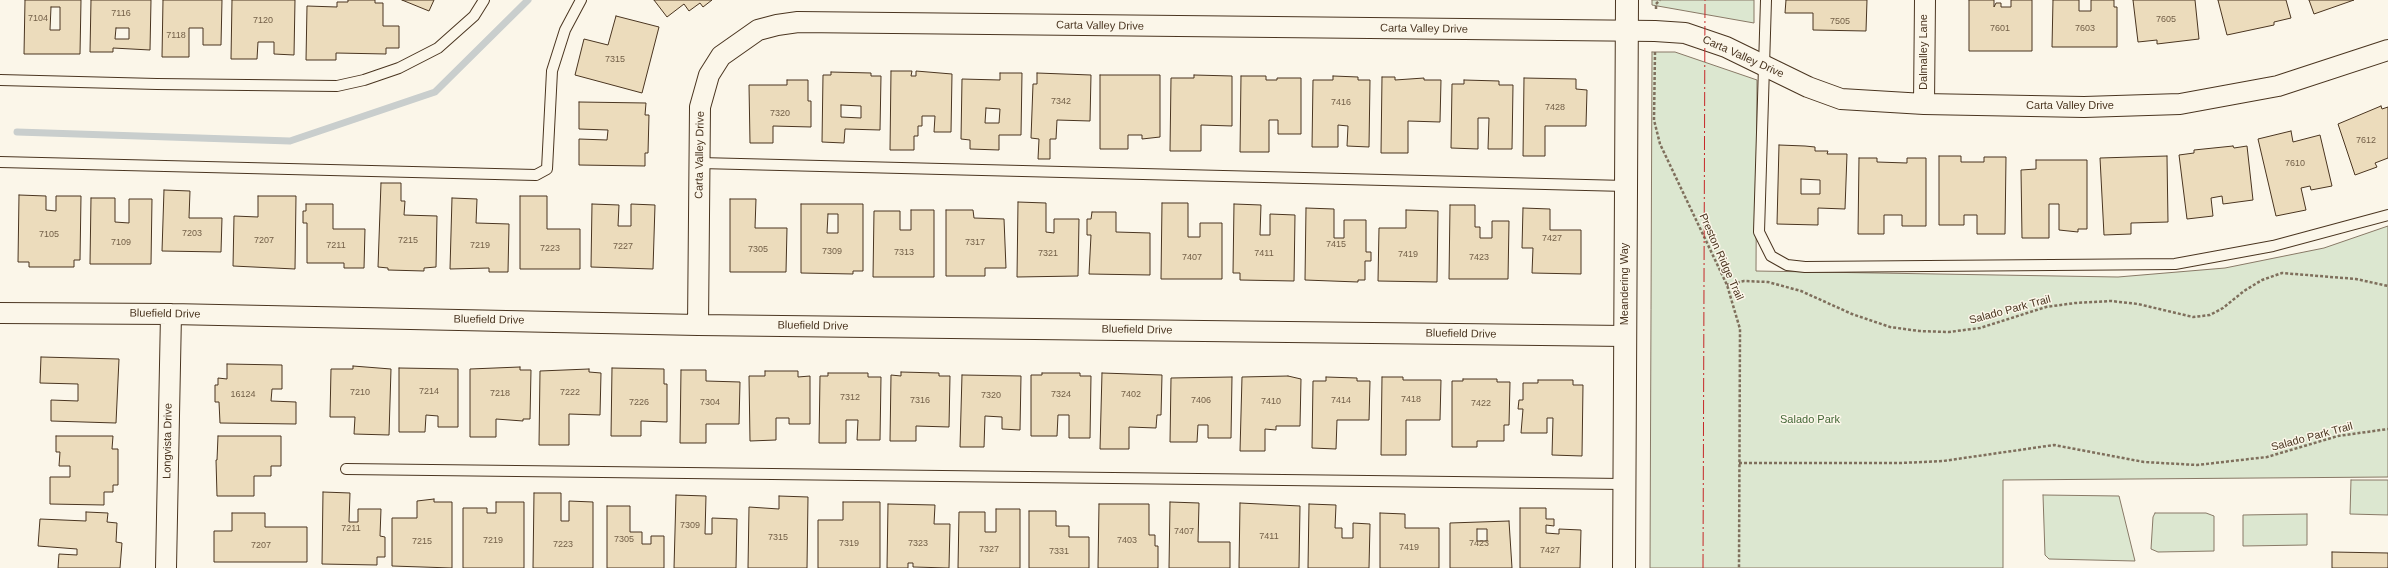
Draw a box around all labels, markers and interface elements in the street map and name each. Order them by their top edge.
house number: 7116 [111,9,131,19]
house number: 7104 [28,14,48,24]
street label: Dalmalley Lane [1917,14,1931,90]
house number: 7605 [2156,15,2176,25]
house number: 7120 [253,16,273,26]
house number: 7505 [1830,17,1850,27]
street label: Carta Valley Drive [1056,19,1144,33]
street label: Carta Valley Drive [1380,22,1468,36]
house number: 7601 [1990,24,2010,34]
house number: 7603 [2075,24,2095,34]
house number: 7118 [166,31,186,41]
street label: Carta Valley Drive [1700,33,1786,81]
house number: 7315 [605,55,625,65]
house number: 7342 [1051,97,1071,107]
house number: 7416 [1331,98,1351,108]
street label: Carta Valley Drive [2026,99,2114,113]
house number: 7428 [1545,103,1565,113]
house number: 7320 [770,109,790,119]
street label: Carta Valley Drive [693,111,707,199]
house number: 7612 [2356,136,2376,146]
house number: 7610 [2285,159,2305,169]
street label: Preston Ridge Trail [1696,211,1746,303]
house number: 7203 [182,229,202,239]
house number: 7105 [39,230,59,240]
house number: 7427 [1542,234,1562,244]
house number: 7207 [254,236,274,246]
house number: 7215 [398,236,418,246]
house number: 7109 [111,238,131,248]
house number: 7317 [965,238,985,248]
house number: 7415 [1326,240,1346,250]
house number: 7211 [326,241,346,251]
house number: 7219 [470,241,490,251]
house number: 7227 [613,242,633,252]
street label: Meandering Way [1618,243,1632,325]
house number: 7223 [540,244,560,254]
house number: 7305 [748,245,768,255]
house number: 7309 [822,247,842,257]
house number: 7313 [894,248,914,258]
house number: 7321 [1038,249,1058,259]
house number: 7411 [1254,249,1274,259]
house number: 7419 [1398,250,1418,260]
house number: 7407 [1182,253,1202,263]
house number: 7423 [1469,253,1489,263]
street label: Salado Park Trail [1968,293,2052,327]
street label: Bluefield Drive [129,307,201,321]
street label: Bluefield Drive [453,313,525,327]
street label: Bluefield Drive [777,319,849,333]
street label: Bluefield Drive [1101,323,1173,337]
street label: Bluefield Drive [1425,327,1497,341]
house number: 7214 [419,387,439,397]
house number: 7210 [350,388,370,398]
house number: 7222 [560,388,580,398]
house number: 7218 [490,389,510,399]
house number: 16124 [230,390,256,400]
house number: 7324 [1051,390,1071,400]
house number: 7402 [1121,390,1141,400]
house number: 7320 [981,391,1001,401]
house number: 7312 [840,393,860,403]
house number: 7418 [1401,395,1421,405]
house number: 7316 [910,396,930,406]
house number: 7406 [1191,396,1211,406]
house number: 7414 [1331,396,1351,406]
house number: 7410 [1261,397,1281,407]
house number: 7226 [629,398,649,408]
house number: 7304 [700,398,720,408]
house number: 7422 [1471,399,1491,409]
street label: Longvista Drive [161,403,175,479]
park label: Salado Park [1780,413,1840,427]
street label: Salado Park Trail [2270,420,2354,454]
house number: 7309 [680,521,700,531]
house number: 7211 [341,524,361,534]
house number: 7407 [1174,527,1194,537]
house number: 7411 [1259,532,1279,542]
house number: 7315 [768,533,788,543]
house number: 7305 [614,535,634,545]
house number: 7219 [483,536,503,546]
house number: 7403 [1117,536,1137,546]
house number: 7215 [412,537,432,547]
house number: 7319 [839,539,859,549]
house number: 7323 [908,539,928,549]
house number: 7423 [1469,539,1489,549]
house number: 7223 [553,540,573,550]
house number: 7207 [251,541,271,551]
house number: 7419 [1399,543,1419,553]
house number: 7327 [979,545,999,555]
house number: 7427 [1540,546,1560,556]
house number: 7331 [1049,547,1069,557]

